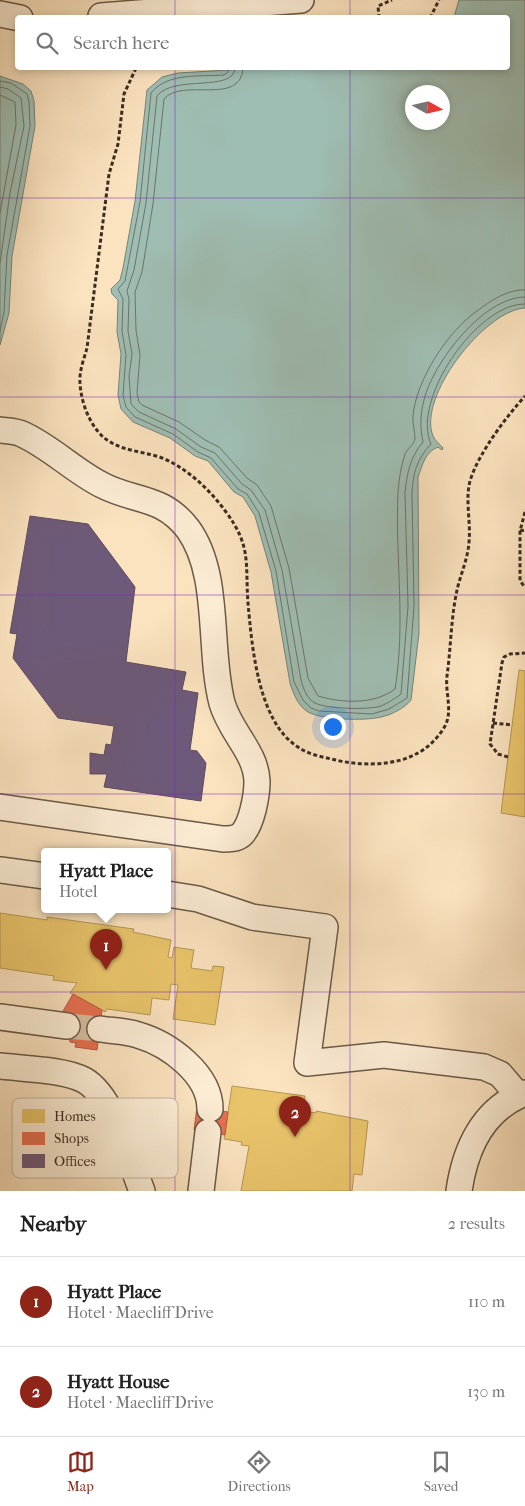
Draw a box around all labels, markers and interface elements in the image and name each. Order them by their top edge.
search box [15,15,510,70]
icon: search [33,29,61,57]
text: Search here [73,32,169,54]
north arrow [405,85,450,130]
your location [320,714,346,740]
popup [41,848,171,913]
text: Hyatt Place [59,860,153,882]
text: Hotel [59,882,97,901]
pin: 1 [90,929,122,970]
pin: 2 [279,1096,311,1137]
legend [12,1098,178,1178]
text: Homes [54,1108,96,1125]
text: Shops [54,1130,89,1147]
text: Offices [54,1153,96,1170]
text: Nearby [20,1212,86,1236]
text: 2 results [448,1214,505,1233]
text: Hyatt Place [67,1281,161,1303]
text: 1 [33,1292,39,1311]
text: 110 m [468,1292,505,1311]
text: Hotel · Maecliff Drive [67,1303,214,1322]
text: Hyatt House [67,1371,169,1393]
text: 2 [32,1382,40,1401]
text: 130 m [467,1382,505,1401]
text: Hotel · Maecliff Drive [67,1393,214,1412]
tab: Map [67,1448,95,1495]
tab: Directions [228,1448,291,1495]
tab: Saved [424,1448,458,1495]

